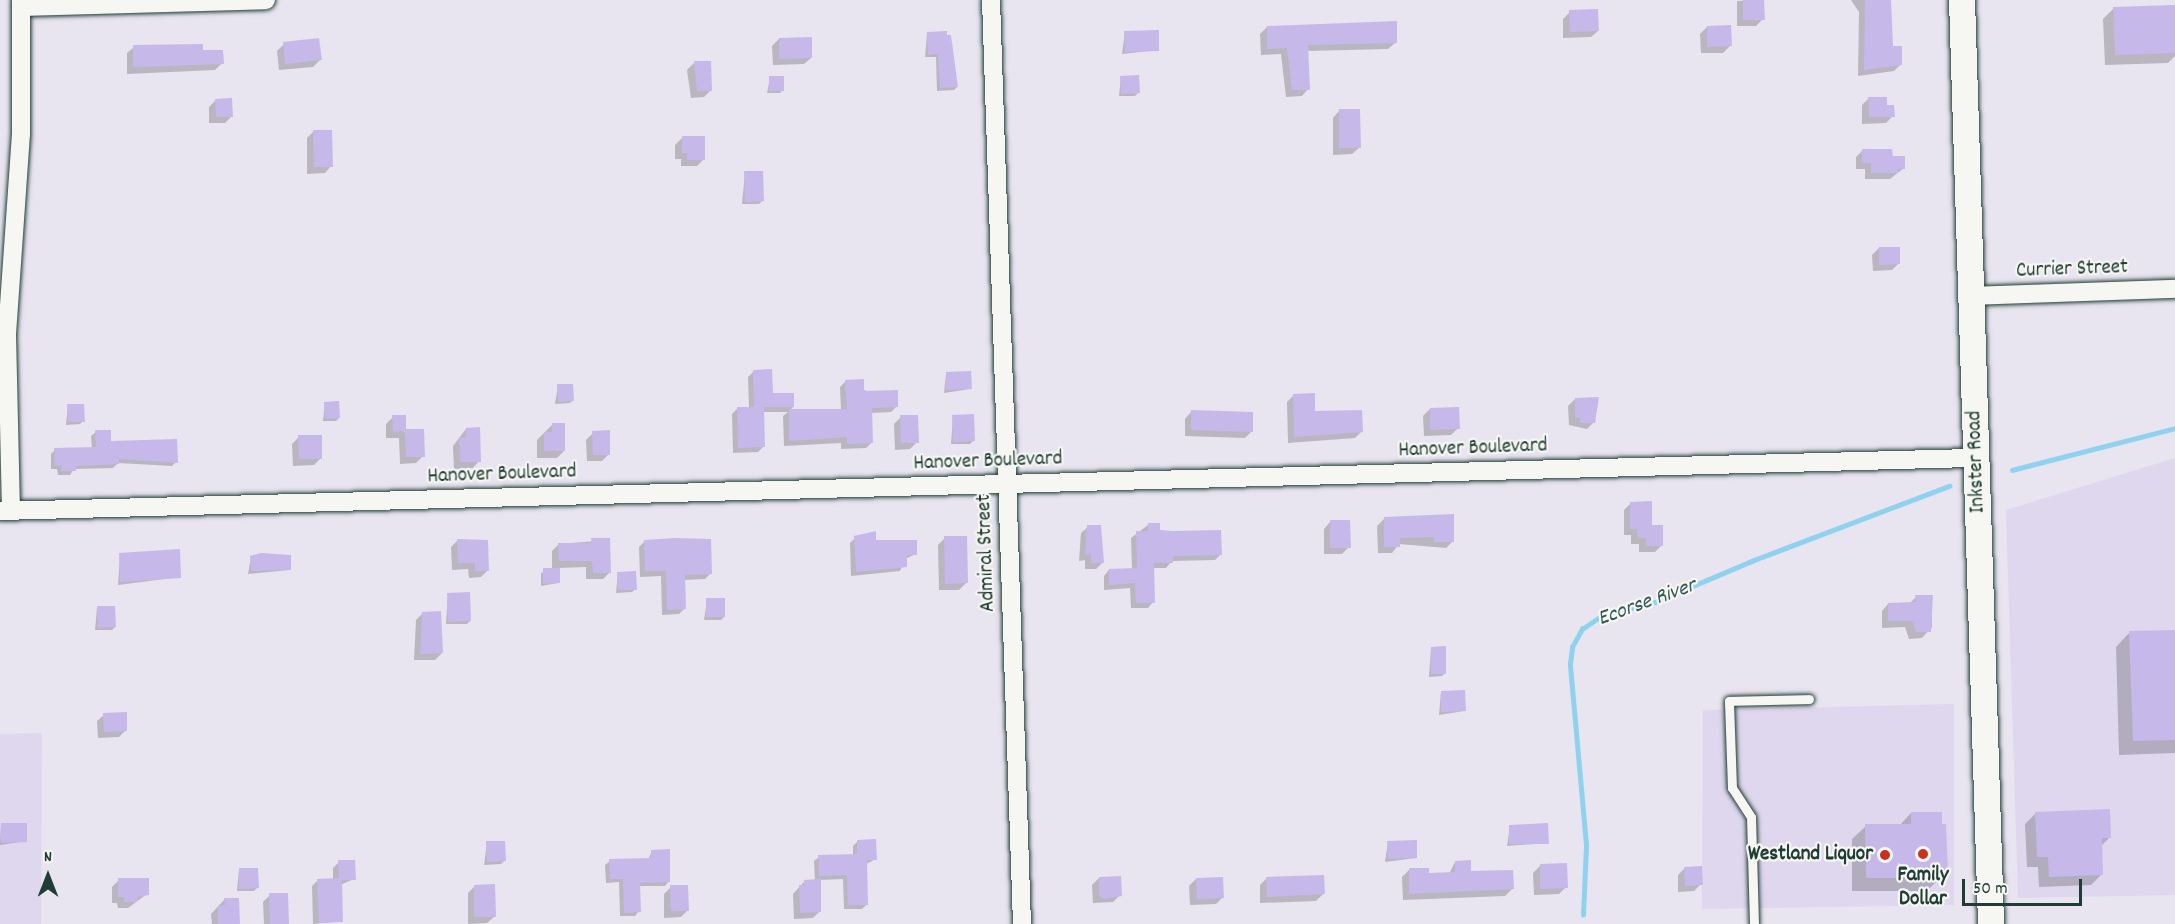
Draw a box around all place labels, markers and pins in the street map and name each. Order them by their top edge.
place label: Westland Liquor [1748,842,1873,868]
marker: Family Dollar [1916,847,1930,861]
marker: Westland Liquor [1878,848,1892,862]
place label: Family Dollar [1898,863,1948,913]

